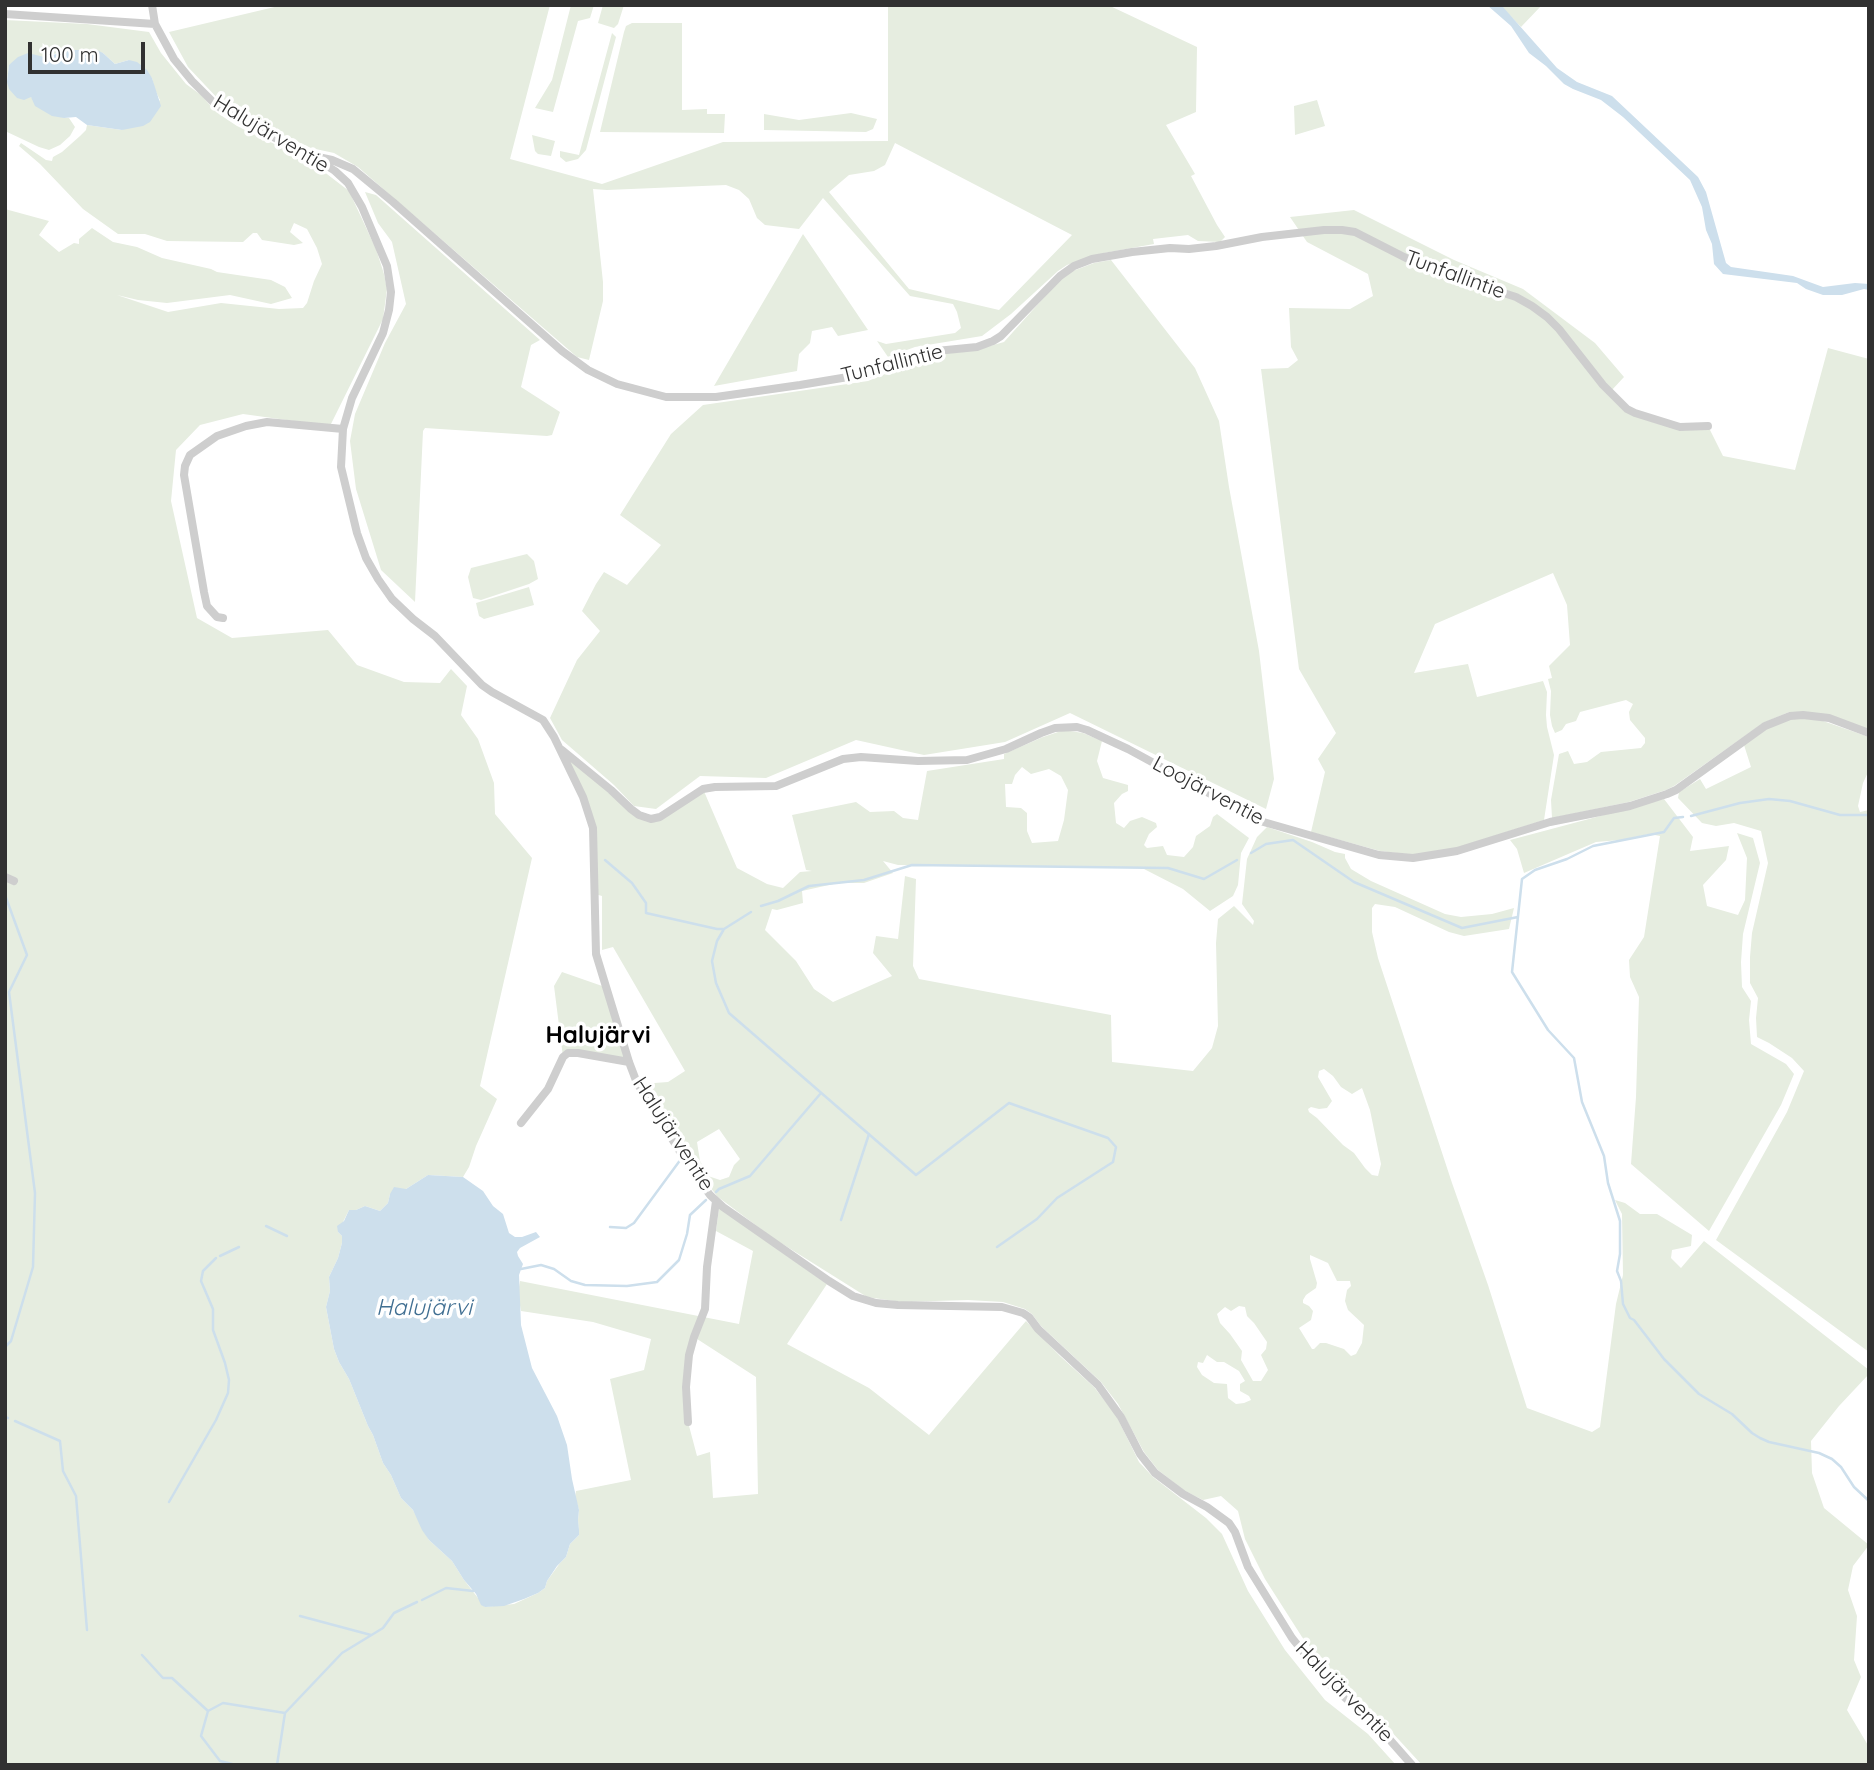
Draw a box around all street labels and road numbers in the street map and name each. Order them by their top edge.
street label: Halujärventie [209,90,333,178]
street label: Tunfallintie [1402,245,1508,305]
street label: Tunfallintie [838,339,946,389]
street label: Loojärventie [1148,751,1268,831]
street label: Halujärventie [627,1072,719,1196]
street label: Halujärventie [1290,1636,1398,1748]

